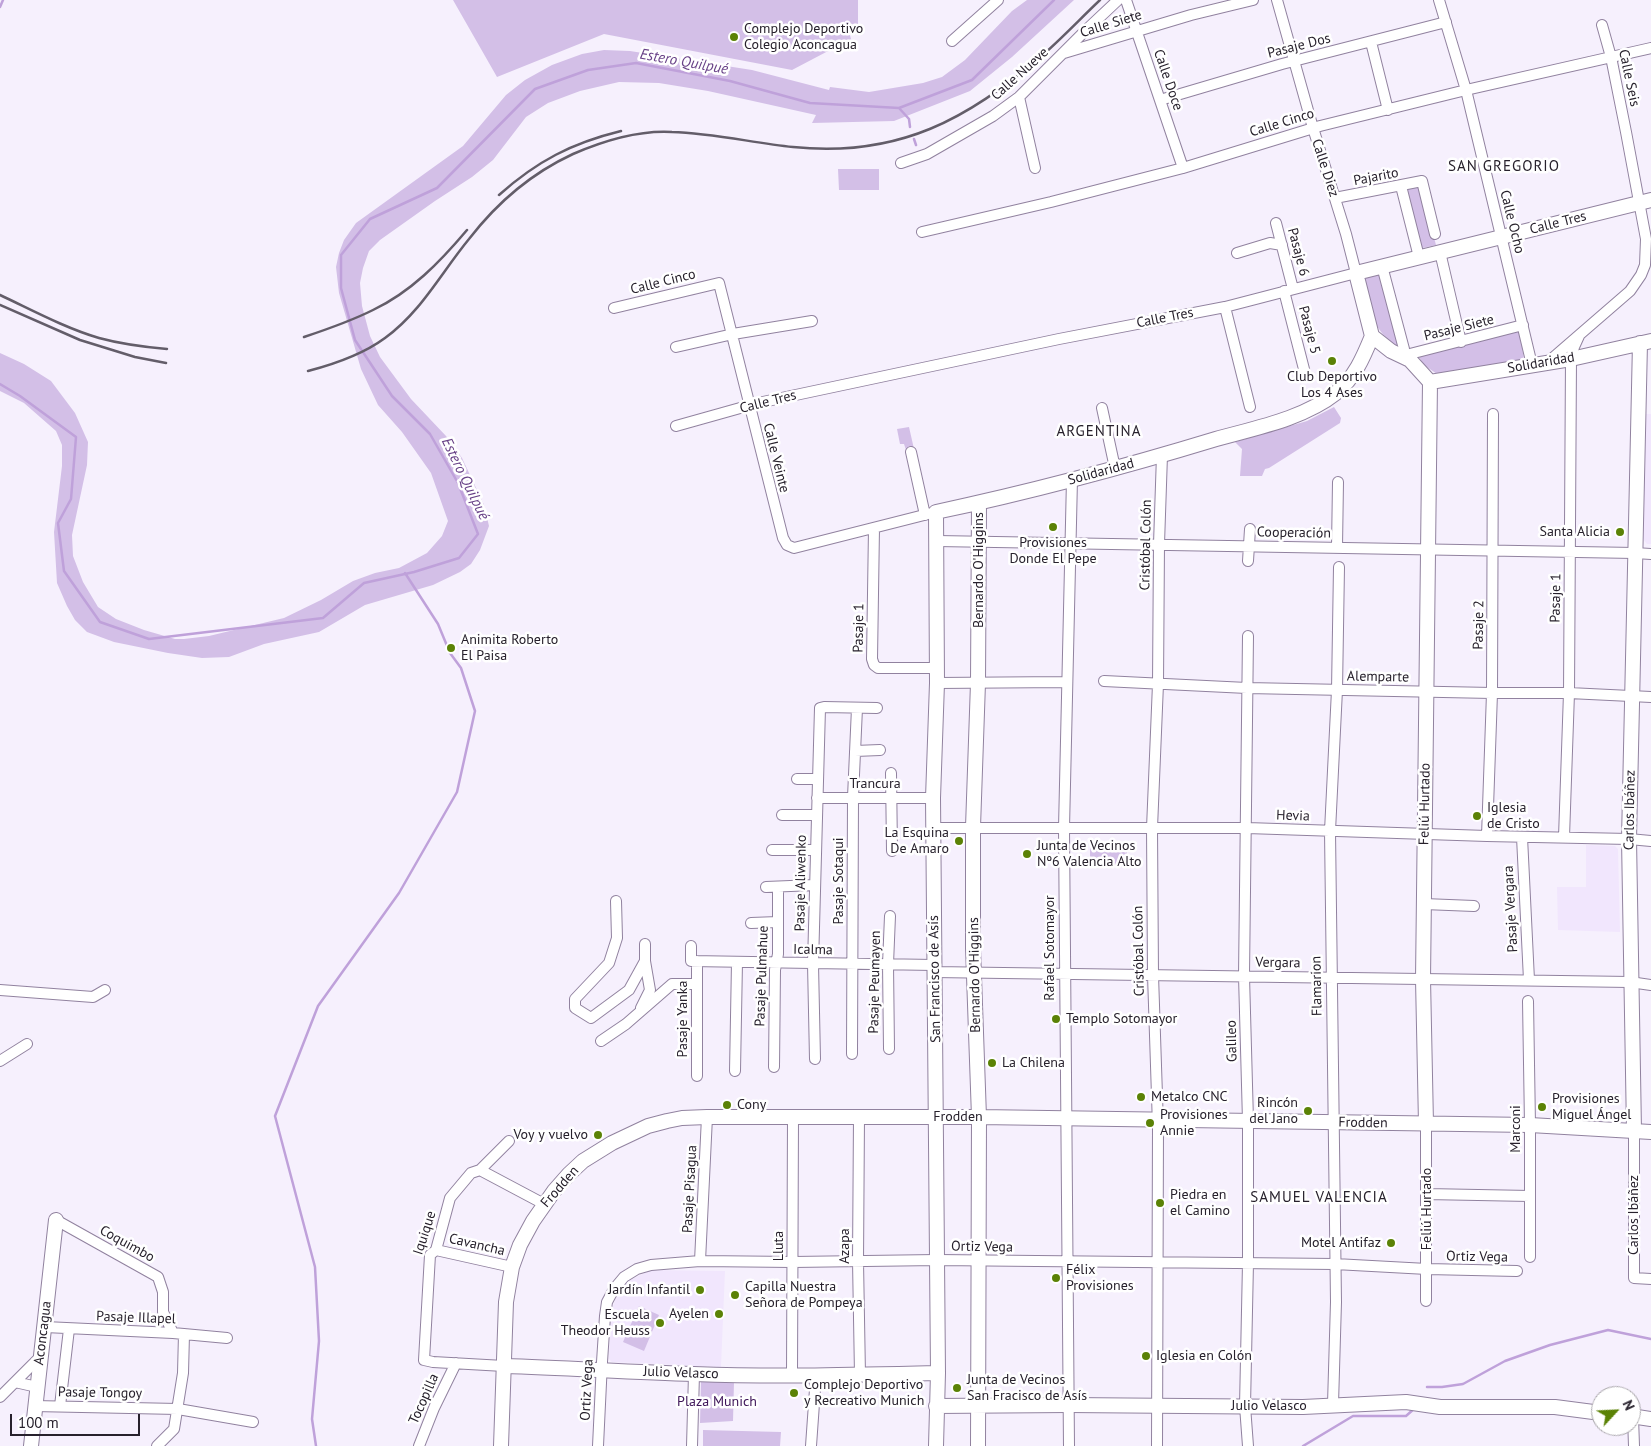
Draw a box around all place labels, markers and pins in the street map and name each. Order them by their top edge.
place label: Complejo Deportivo Colegio Aconcagua [744,21,863,54]
marker: Complejo Deportivo Colegio Aconcagua [728,31,740,43]
marker: Club Deportivo Los 4 Ases [1326,355,1338,367]
place label: Club Deportivo Los 4 Ases [1287,369,1377,402]
marker: Provisiones Donde El Pepe [1047,521,1059,533]
place label: Santa Alicia [1539,524,1610,540]
marker: Santa Alicia [1614,526,1626,538]
place label: Provisiones Donde El Pepe [1009,535,1097,568]
place label: Animita Roberto El Paisa [461,632,558,664]
marker: Animita Roberto El Paisa [445,642,457,654]
place label: Iglesia de Cristo [1487,800,1540,832]
marker: Iglesia de Cristo [1471,810,1483,822]
place label: La Esquina De Amaro [885,825,949,858]
marker: La Esquina De Amaro [953,835,965,847]
place label: Junta de Vecinos Nº6 Valencia Alto [1037,838,1142,870]
marker: Junta de Vecinos Nº6 Valencia Alto [1021,848,1033,860]
place label: Templo Sotomayor [1066,1011,1177,1027]
marker: Templo Sotomayor [1050,1013,1062,1025]
place label: La Chilena [1002,1055,1065,1071]
marker: La Chilena [986,1057,998,1069]
place label: Metalco CNC [1151,1089,1228,1105]
marker: Metalco CNC [1135,1091,1147,1103]
place label: Provisiones Miguel Ángel [1552,1091,1631,1124]
place label: Rincón del Jano [1249,1095,1298,1128]
place label: Cony [737,1097,766,1113]
marker: Cony [721,1099,733,1111]
marker: Provisiones Miguel Ángel [1536,1101,1548,1113]
marker: Rincón del Jano [1302,1105,1314,1117]
place label: Provisiones Annie [1160,1107,1228,1140]
marker: Provisiones Annie [1144,1117,1156,1129]
place label: Voy y vuelvo [513,1127,588,1143]
marker: Voy y vuelvo [592,1129,604,1141]
place label: Piedra en el Camino [1170,1187,1230,1220]
marker: Piedra en el Camino [1154,1197,1166,1209]
place label: Motel Antifaz [1301,1235,1381,1251]
marker: Motel Antifaz [1385,1237,1397,1249]
place label: Félix Provisiones [1066,1262,1134,1294]
marker: Félix Provisiones [1050,1272,1062,1284]
place label: Capilla Nuestra Señora de Pompeya [745,1279,863,1311]
place label: Jardín Infantil [608,1282,690,1298]
marker: Jardín Infantil [694,1284,706,1296]
marker: Capilla Nuestra Señora de Pompeya [729,1289,741,1301]
place label: Ayelen [669,1306,709,1322]
place label: Escuela Theodor Heuss [561,1307,650,1340]
marker: Ayelen [713,1308,725,1320]
marker: Escuela Theodor Heuss [654,1317,666,1329]
place label: Iglesia en Colón [1156,1348,1252,1364]
marker: Iglesia en Colón [1140,1350,1152,1362]
place label: Junta de Vecinos San Fracisco de Asís [967,1372,1087,1404]
place label: Complejo Deportivo y Recreativo Munich [804,1377,924,1410]
marker: Junta de Vecinos San Fracisco de Asís [951,1382,963,1394]
marker: Complejo Deportivo y Recreativo Munich [788,1387,800,1399]

